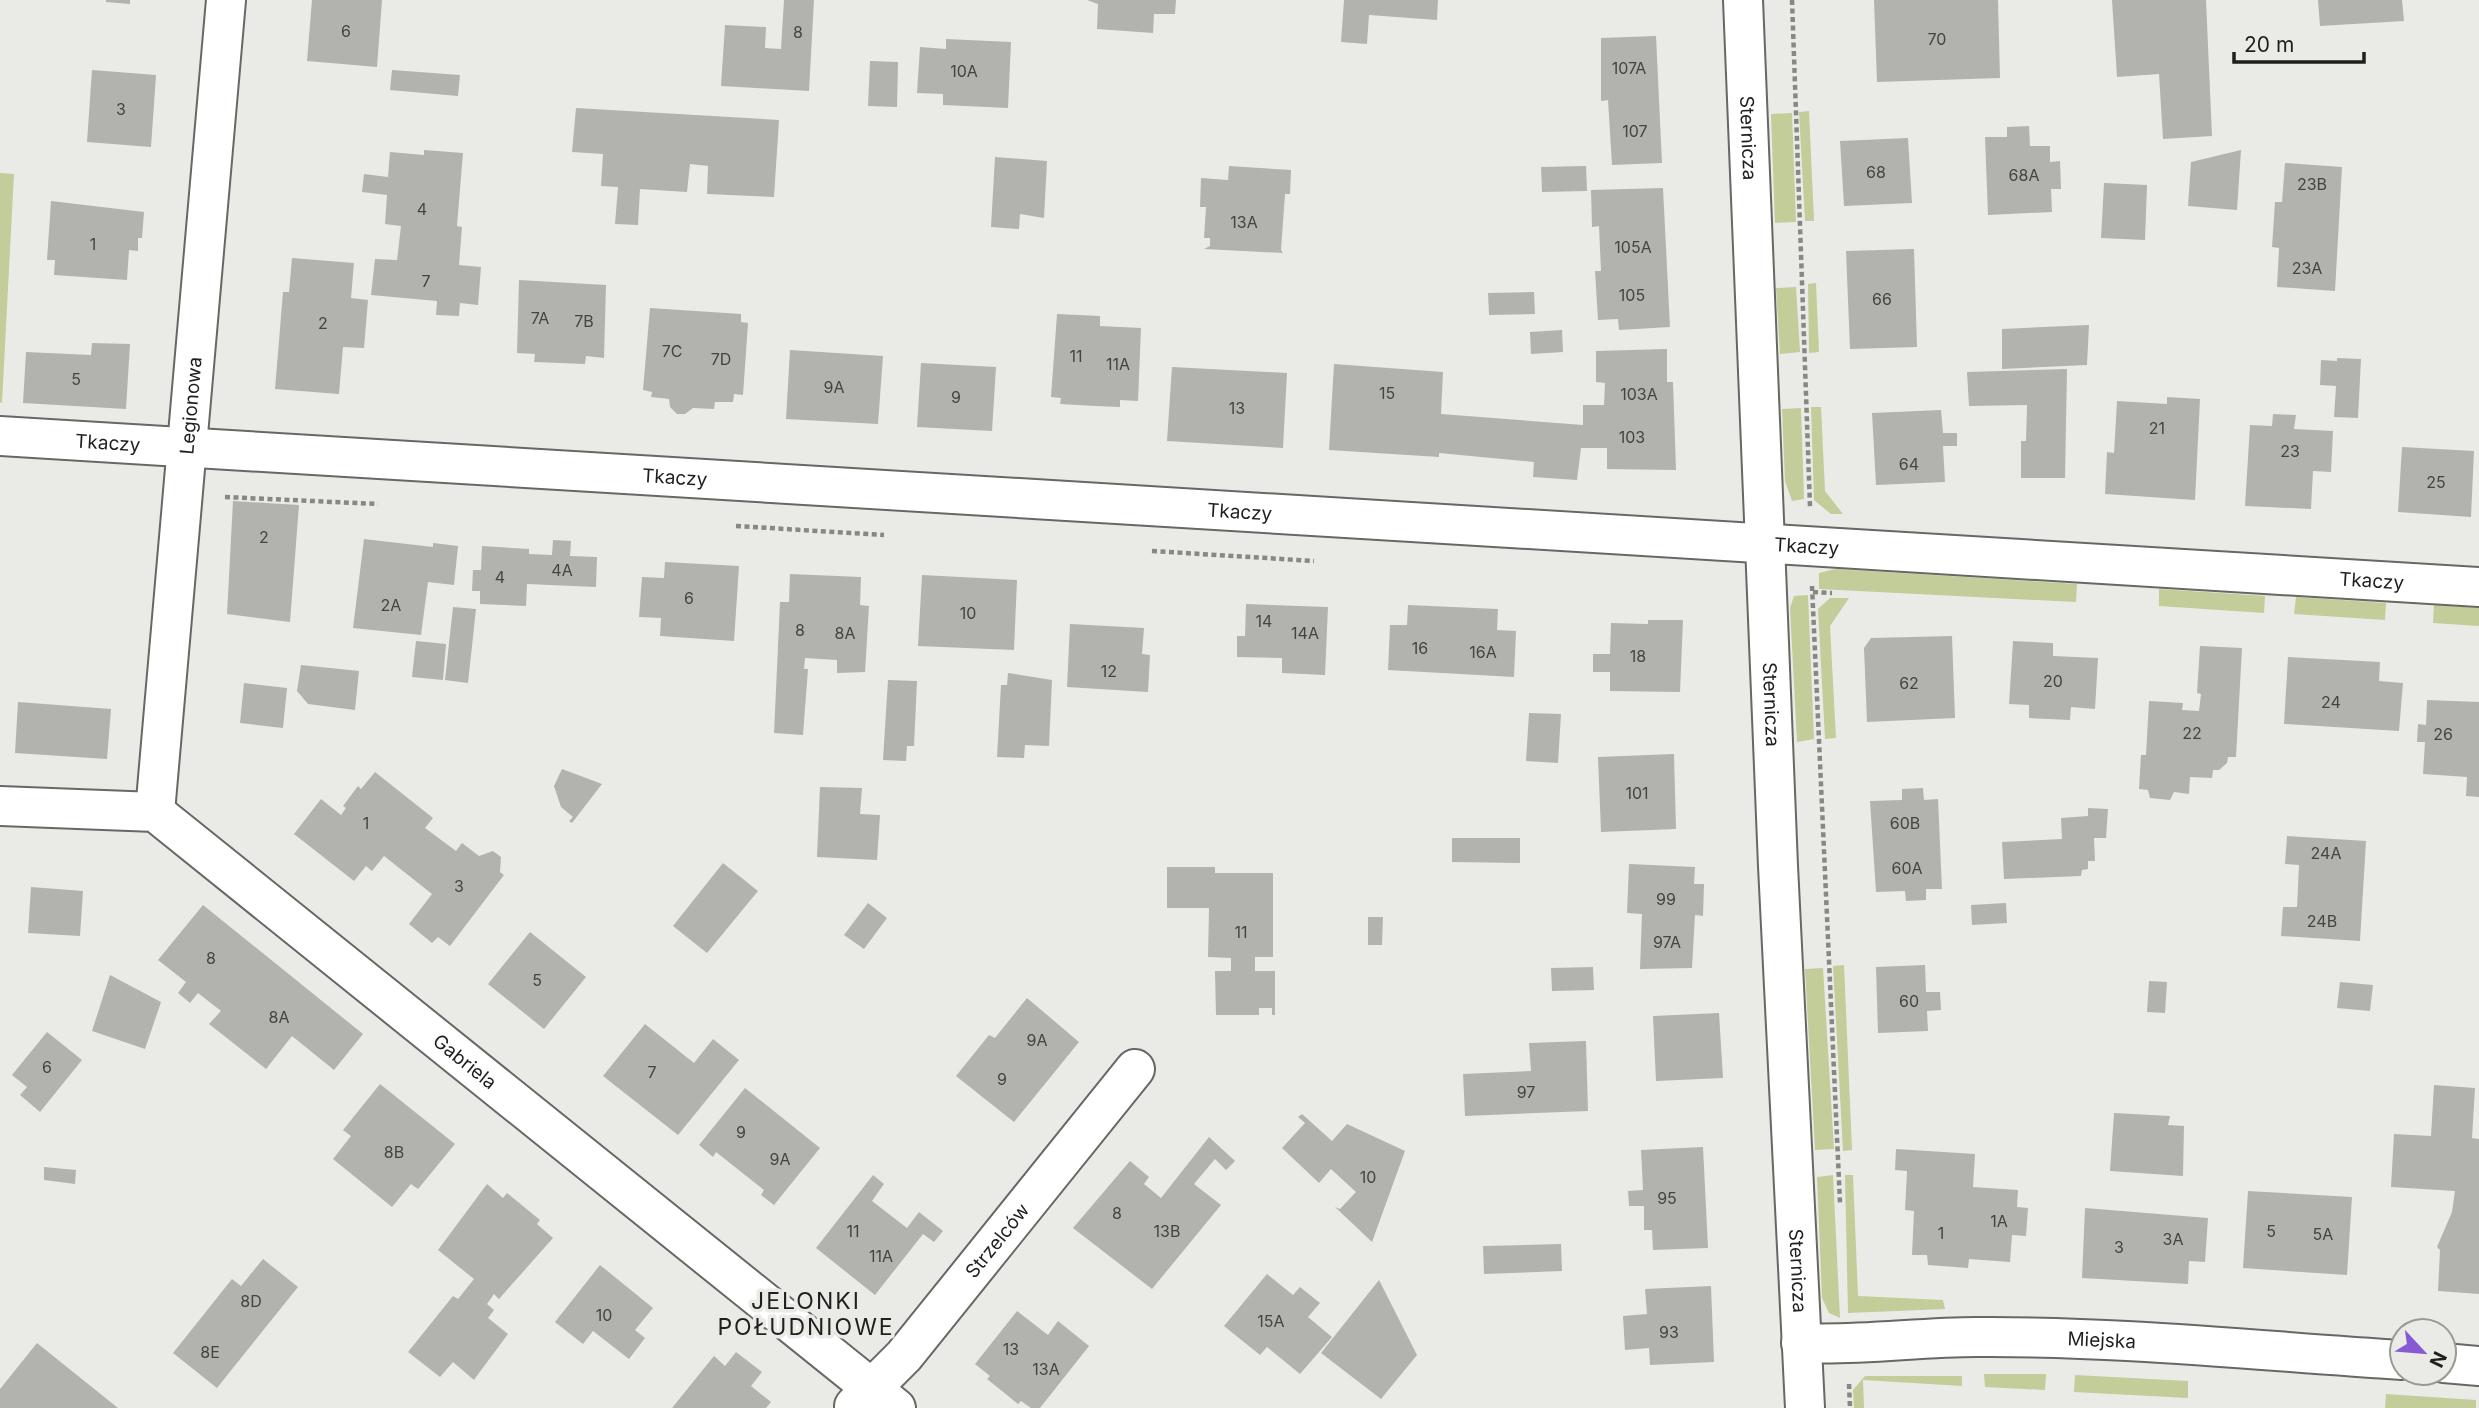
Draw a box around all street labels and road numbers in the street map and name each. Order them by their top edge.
street label: Sternicza [1735,95,1762,180]
street label: Legionowa [175,356,206,455]
street label: Tkaczy [75,429,141,456]
street label: Tkaczy [642,464,708,491]
street label: Tkaczy [1206,498,1273,525]
street label: Tkaczy [1773,533,1840,560]
street label: Tkaczy [2338,567,2405,594]
street label: Sternicza [1758,662,1785,747]
street label: Gabriela [429,1029,501,1094]
street label: Strzelców [960,1199,1034,1282]
street label: Sternicza [1785,1228,1812,1313]
street label: Miejska [2067,1327,2137,1353]

